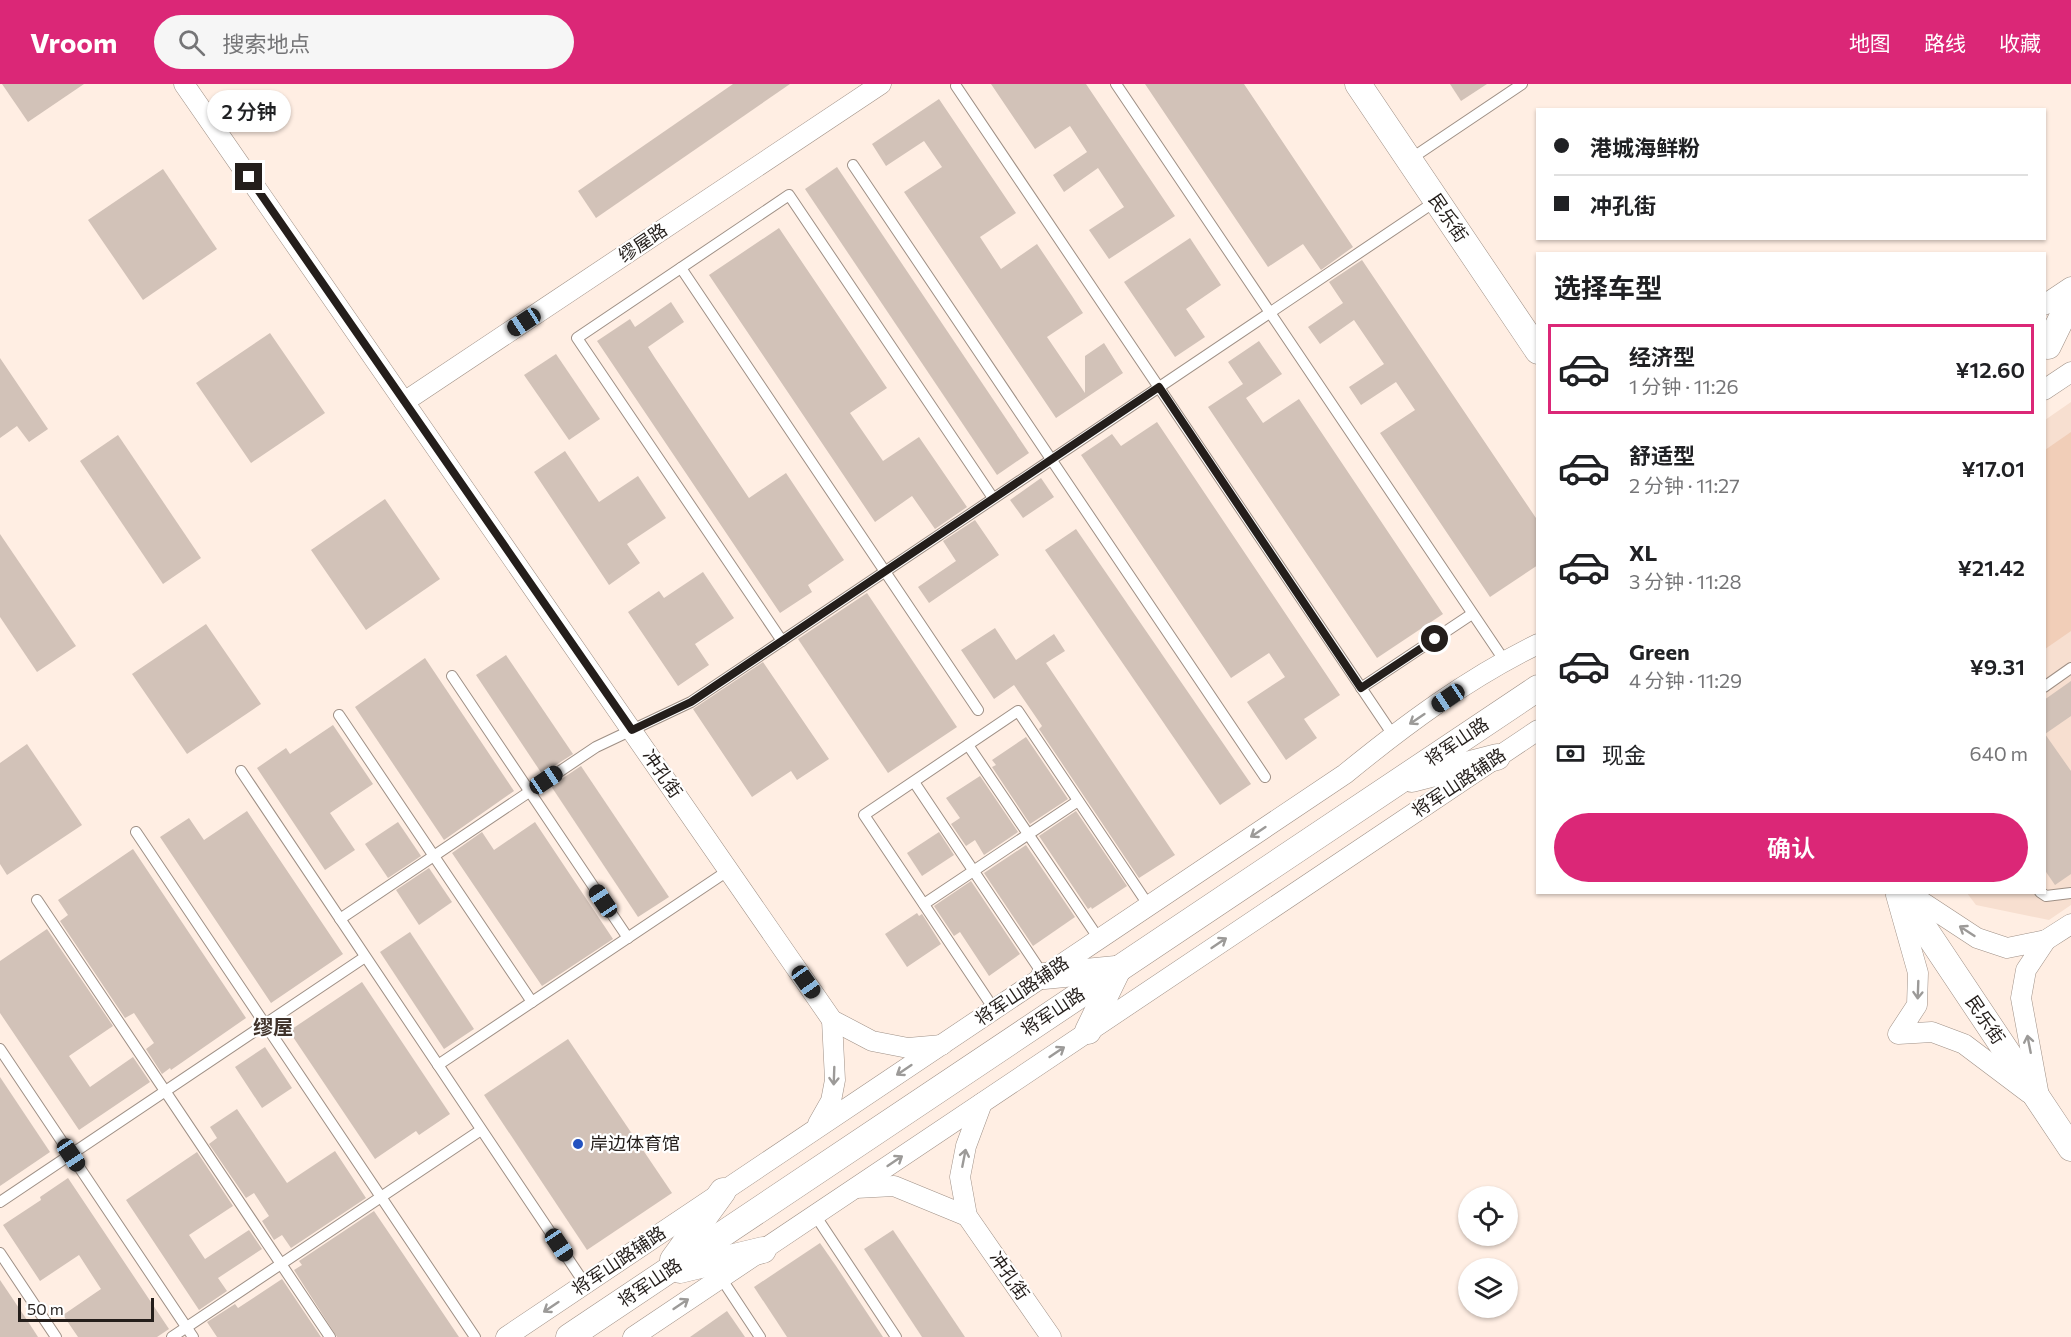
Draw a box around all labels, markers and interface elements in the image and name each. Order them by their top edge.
search box [154,15,574,69]
text: Vroom [30,25,118,59]
icon: search [175,26,208,59]
text: 搜索地点 [223,30,311,57]
text: 地图 [1849,30,1891,55]
text: 路线 [1924,30,1966,55]
text: 收藏 [1999,30,2041,55]
callout: 2 分钟 [207,90,291,132]
text: 2 分钟 [221,99,277,123]
text: 港城海鲜粉 [1590,134,1700,161]
route end [235,163,262,190]
street label: 民乐街 [1425,189,1473,246]
text: 冲孔街 [1590,192,1656,219]
street label: 缪屋路 [614,218,671,266]
text: 选择车型 [1554,271,1662,304]
car [504,305,544,339]
icon: car [1557,342,1611,396]
text: 经济型 [1629,343,1695,370]
text: ¥12.60 [1956,356,2025,383]
text: 1 分钟 · 11:26 [1629,374,1739,398]
icon: car [1557,441,1611,495]
text: 舒适型 [1629,442,1695,469]
text: ¥17.01 [1961,455,2025,482]
text: 2 分钟 · 11:27 [1629,473,1740,497]
text: XL [1629,539,1657,566]
icon: car [1557,540,1611,594]
text: ¥21.42 [1958,554,2025,581]
text: 3 分钟 · 11:28 [1629,569,1742,593]
route start [1421,625,1448,652]
text: Green [1629,638,1690,665]
icon: car [1557,639,1611,693]
text: ¥9.31 [1970,653,2025,680]
text: 4 分钟 · 11:29 [1629,668,1742,692]
car [1428,680,1468,716]
street label: 将军山路 [1420,712,1492,770]
one-way arrow [1409,713,1425,725]
icon: cash [1554,737,1587,770]
text: 现金 [1602,741,1646,768]
text: 640 m [1970,741,2028,765]
street label: 将军山路辅路 [1408,743,1509,821]
street label: 冲孔街 [638,745,687,802]
car [526,762,566,798]
button: 确认 [1554,813,2028,882]
one-way arrow [1250,826,1267,838]
car [585,881,621,921]
one-way arrow [1959,925,1976,937]
one-way arrow [1211,937,1228,950]
street label: 将军山路辅路 [971,952,1073,1030]
car [788,962,824,1002]
one-way arrow [1912,979,1923,999]
street label: 将军山路 [1017,983,1089,1041]
street label: 民乐街 [1962,991,2010,1048]
district label: 缪屋 [253,1014,293,1038]
one-way arrow [2023,1035,2034,1054]
one-way arrow [1049,1046,1065,1058]
one-way arrow [896,1063,913,1076]
one-way arrow [828,1066,839,1086]
place label: 岸边体育馆 [590,1132,680,1154]
car [53,1135,89,1175]
marker: 岸边体育馆 [571,1137,585,1151]
one-way arrow [959,1149,970,1169]
one-way arrow [887,1155,903,1167]
map controls [1458,1186,1518,1318]
button: locate [1458,1186,1518,1246]
street label: 将军山路辅路 [568,1222,670,1300]
car [541,1225,577,1265]
street label: 冲孔街 [985,1247,1034,1304]
street label: 将军山路 [614,1254,686,1312]
button: layers [1458,1258,1518,1318]
scale bar [18,1295,154,1322]
one-way arrow [672,1298,689,1310]
text: 50 m [27,1299,64,1318]
one-way arrow [543,1301,559,1313]

